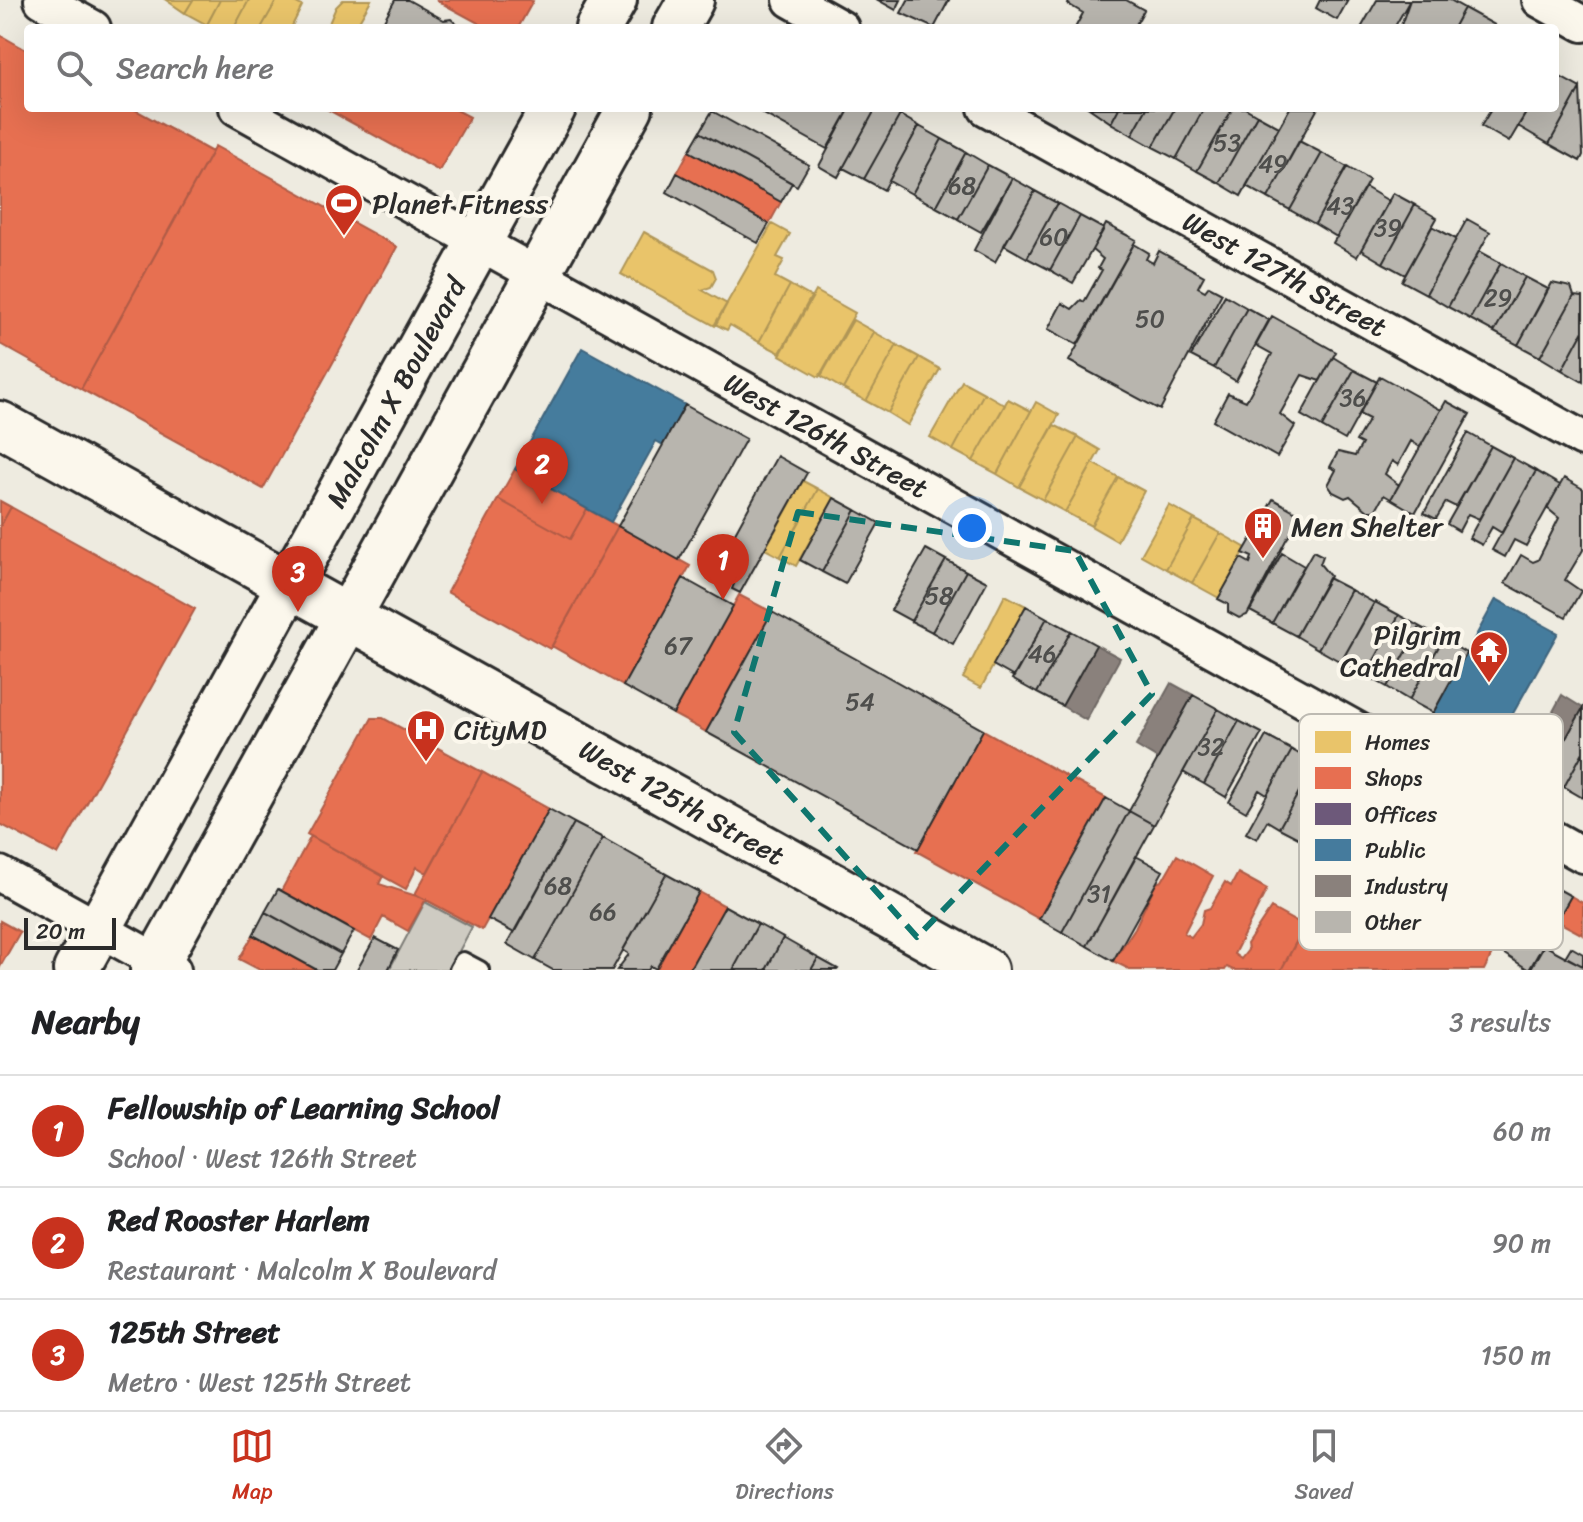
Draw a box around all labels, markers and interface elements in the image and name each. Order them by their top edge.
search box [24,24,1559,112]
text: Search here [116,41,274,95]
icon: search [52,46,96,90]
house number: 53 [1213,122,1241,164]
house number: 49 [1258,143,1288,185]
house number: 68 [948,165,976,207]
place label: Planet Fitness [372,179,548,228]
sports icon: Planet Fitness [323,182,365,237]
house number: 43 [1326,185,1354,227]
street label: West 127th Street [1173,197,1397,351]
house number: 39 [1374,207,1402,249]
house number: 60 [1040,216,1068,258]
street label: Malcolm X Boulevard [312,266,480,517]
house number: 29 [1484,277,1512,319]
house number: 50 [1135,298,1165,340]
street label: West 126th Street [715,358,938,512]
house number: 36 [1340,377,1366,419]
pin: 2 [516,438,568,504]
place label: Men Shelter [1291,502,1444,551]
building icon: Men Shelter [1242,505,1284,560]
your location [952,508,992,548]
pin: 1 [697,534,749,600]
pin: 3 [272,546,324,612]
house number: 58 [924,575,954,617]
place label: Pilgrim Cathedral [1340,610,1462,691]
house number: 67 [664,625,693,667]
temple icon: Pilgrim Cathedral [1468,629,1510,684]
house number: 46 [1028,633,1056,675]
house number: 54 [845,681,875,723]
place label: CityMD [454,705,547,754]
hospital icon: CityMD [405,708,447,763]
legend [1299,714,1563,950]
text: Homes [1365,723,1431,762]
street label: West 125th Street [570,725,794,879]
house number: 32 [1197,726,1225,768]
text: Shops [1365,759,1422,798]
text: Offices [1365,795,1438,834]
text: Public [1365,831,1426,870]
house number: 68 [544,865,572,907]
text: Industry [1364,867,1449,906]
house number: 31 [1087,873,1111,915]
house number: 66 [589,891,617,933]
text: Other [1365,903,1422,942]
text: 20 m [36,912,85,951]
scale bar [24,914,116,950]
text: Nearby [32,992,140,1052]
text: 3 results [1449,999,1551,1045]
text: Fellowship of Learning School [108,1081,500,1135]
text: 1 [52,1108,64,1154]
text: 60 m [1493,1108,1551,1154]
text: School · West 126th Street [108,1135,417,1181]
text: Red Rooster Harlem [108,1193,370,1247]
text: 2 [50,1220,66,1266]
text: 90 m [1492,1220,1551,1266]
text: Restaurant · Malcolm X Boulevard [108,1247,496,1293]
text: 125th Street [108,1305,280,1359]
text: 3 [51,1332,65,1378]
text: 150 m [1481,1332,1551,1378]
text: Metro · West 125th Street [108,1359,411,1405]
tab: Map [230,1424,274,1511]
tab: Directions [735,1424,834,1511]
tab: Saved [1295,1424,1353,1511]

